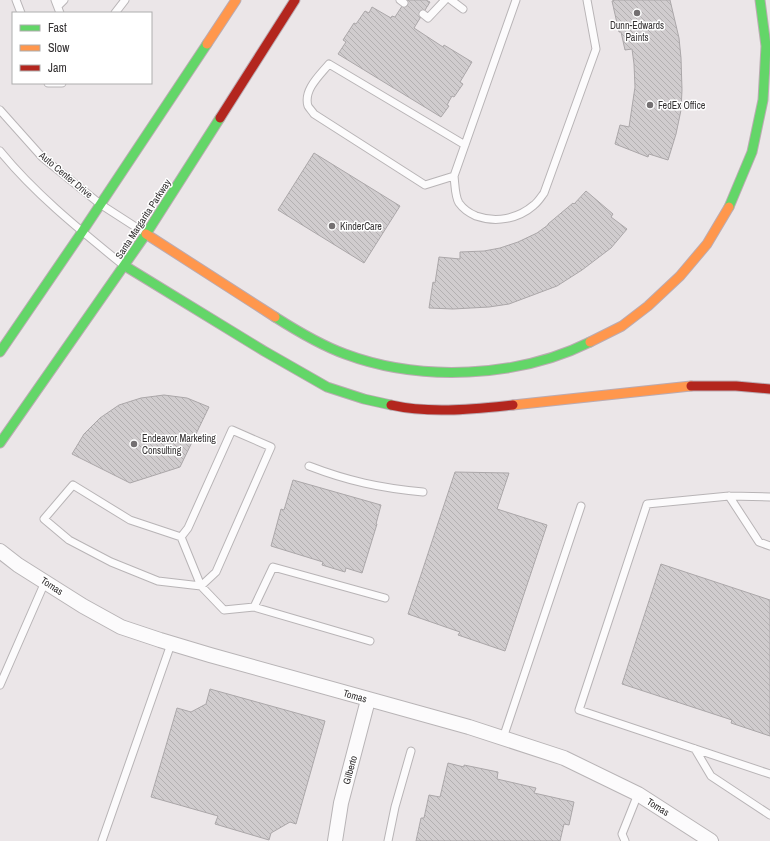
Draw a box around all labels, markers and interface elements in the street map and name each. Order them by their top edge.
marker: Dunn-Edwards Paints [632,8,642,18]
legend [12,12,152,84]
place label: Dunn-Edwards Paints [610,19,664,44]
text: Fast [48,20,67,36]
text: Slow [48,40,70,56]
text: Jam [48,60,67,76]
place label: FedEx Office [658,99,706,112]
marker: FedEx Office [645,100,655,110]
street label: Auto Center Drive [36,148,96,201]
street label: Santa Margarita Parkway [112,176,174,261]
place label: KinderCare [340,220,382,233]
marker: KinderCare [327,221,337,231]
place label: Endeavor Marketing Consulting [142,432,216,457]
marker: Endeavor Marketing Consulting [129,439,139,449]
street label: Tomas [38,574,66,598]
street label: Tomas [342,686,368,706]
street label: Gilberto [340,754,360,786]
street label: Tomas [644,795,672,819]

